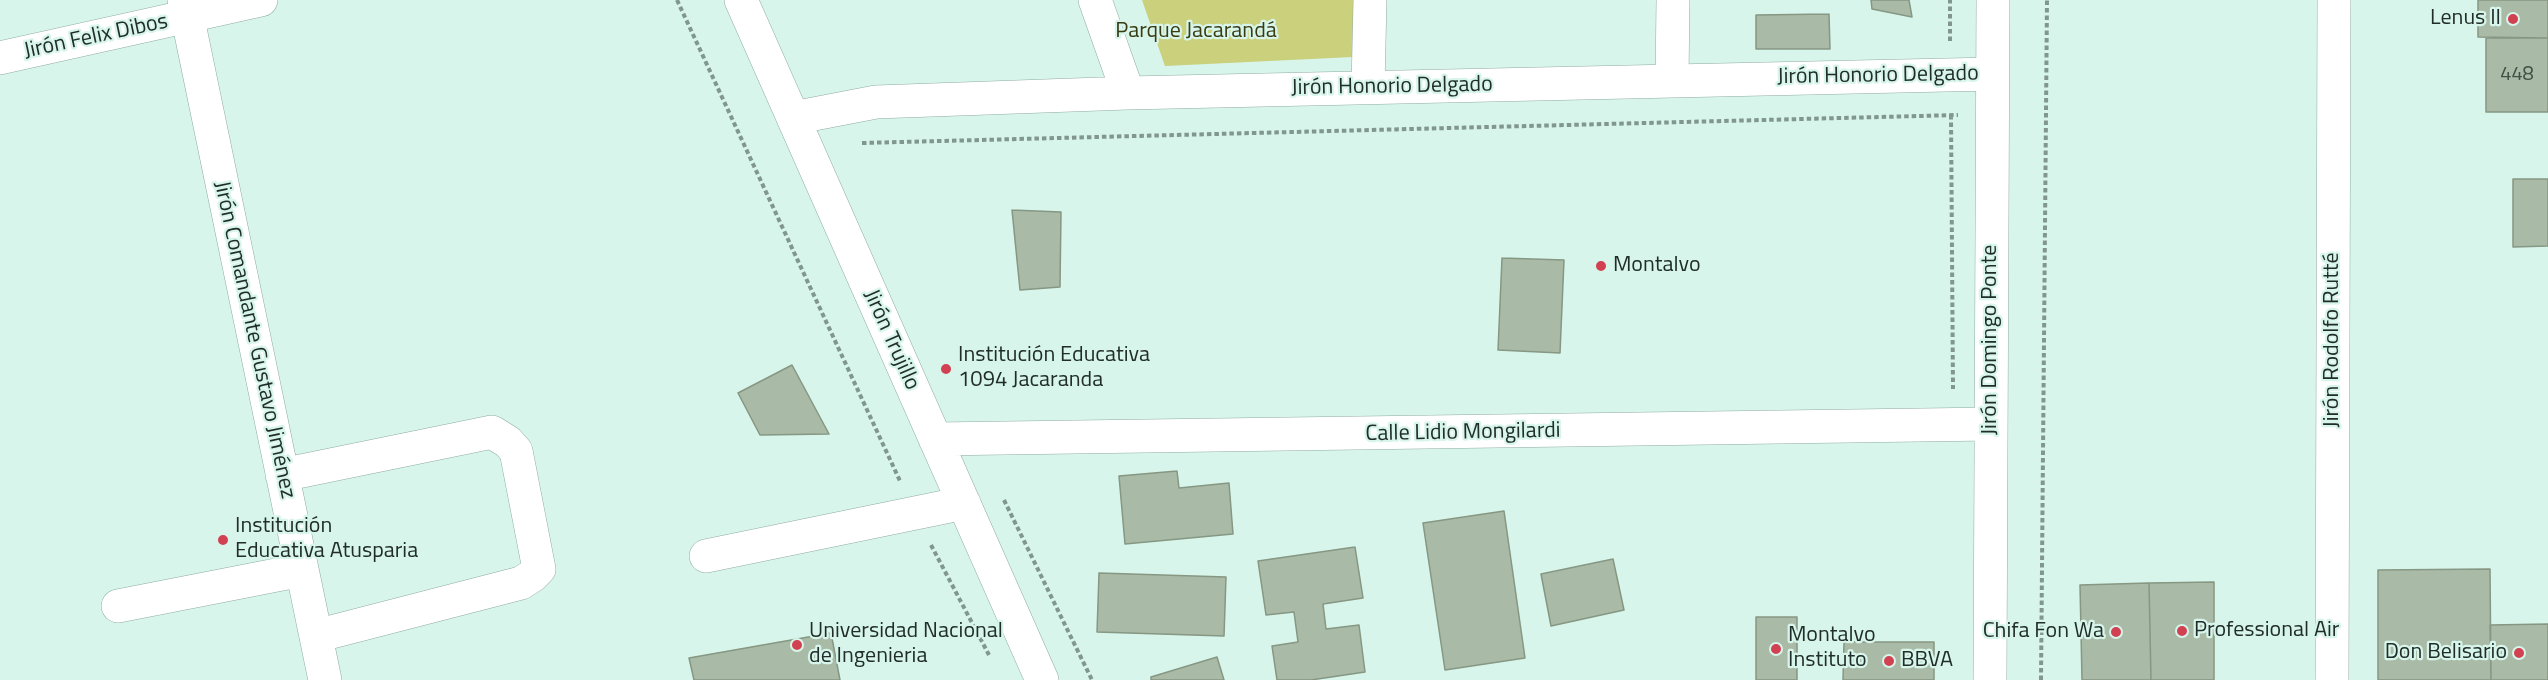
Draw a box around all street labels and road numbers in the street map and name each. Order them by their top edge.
street label: Jirón Felix Dibos [22,9,170,65]
street label: Jirón Honorio Delgado [1777,61,1979,91]
street label: Jirón Honorio Delgado [1291,72,1493,102]
street label: Jirón Comandante Gustavo Jiménez [207,179,301,501]
street label: Jirón Domingo Ponte [1978,245,2004,435]
street label: Jirón Rodolfo Rutté [2320,252,2346,428]
street label: Jirón Trujillo [857,286,925,394]
street label: Calle Lidio Mongilardi [1365,418,1561,448]

